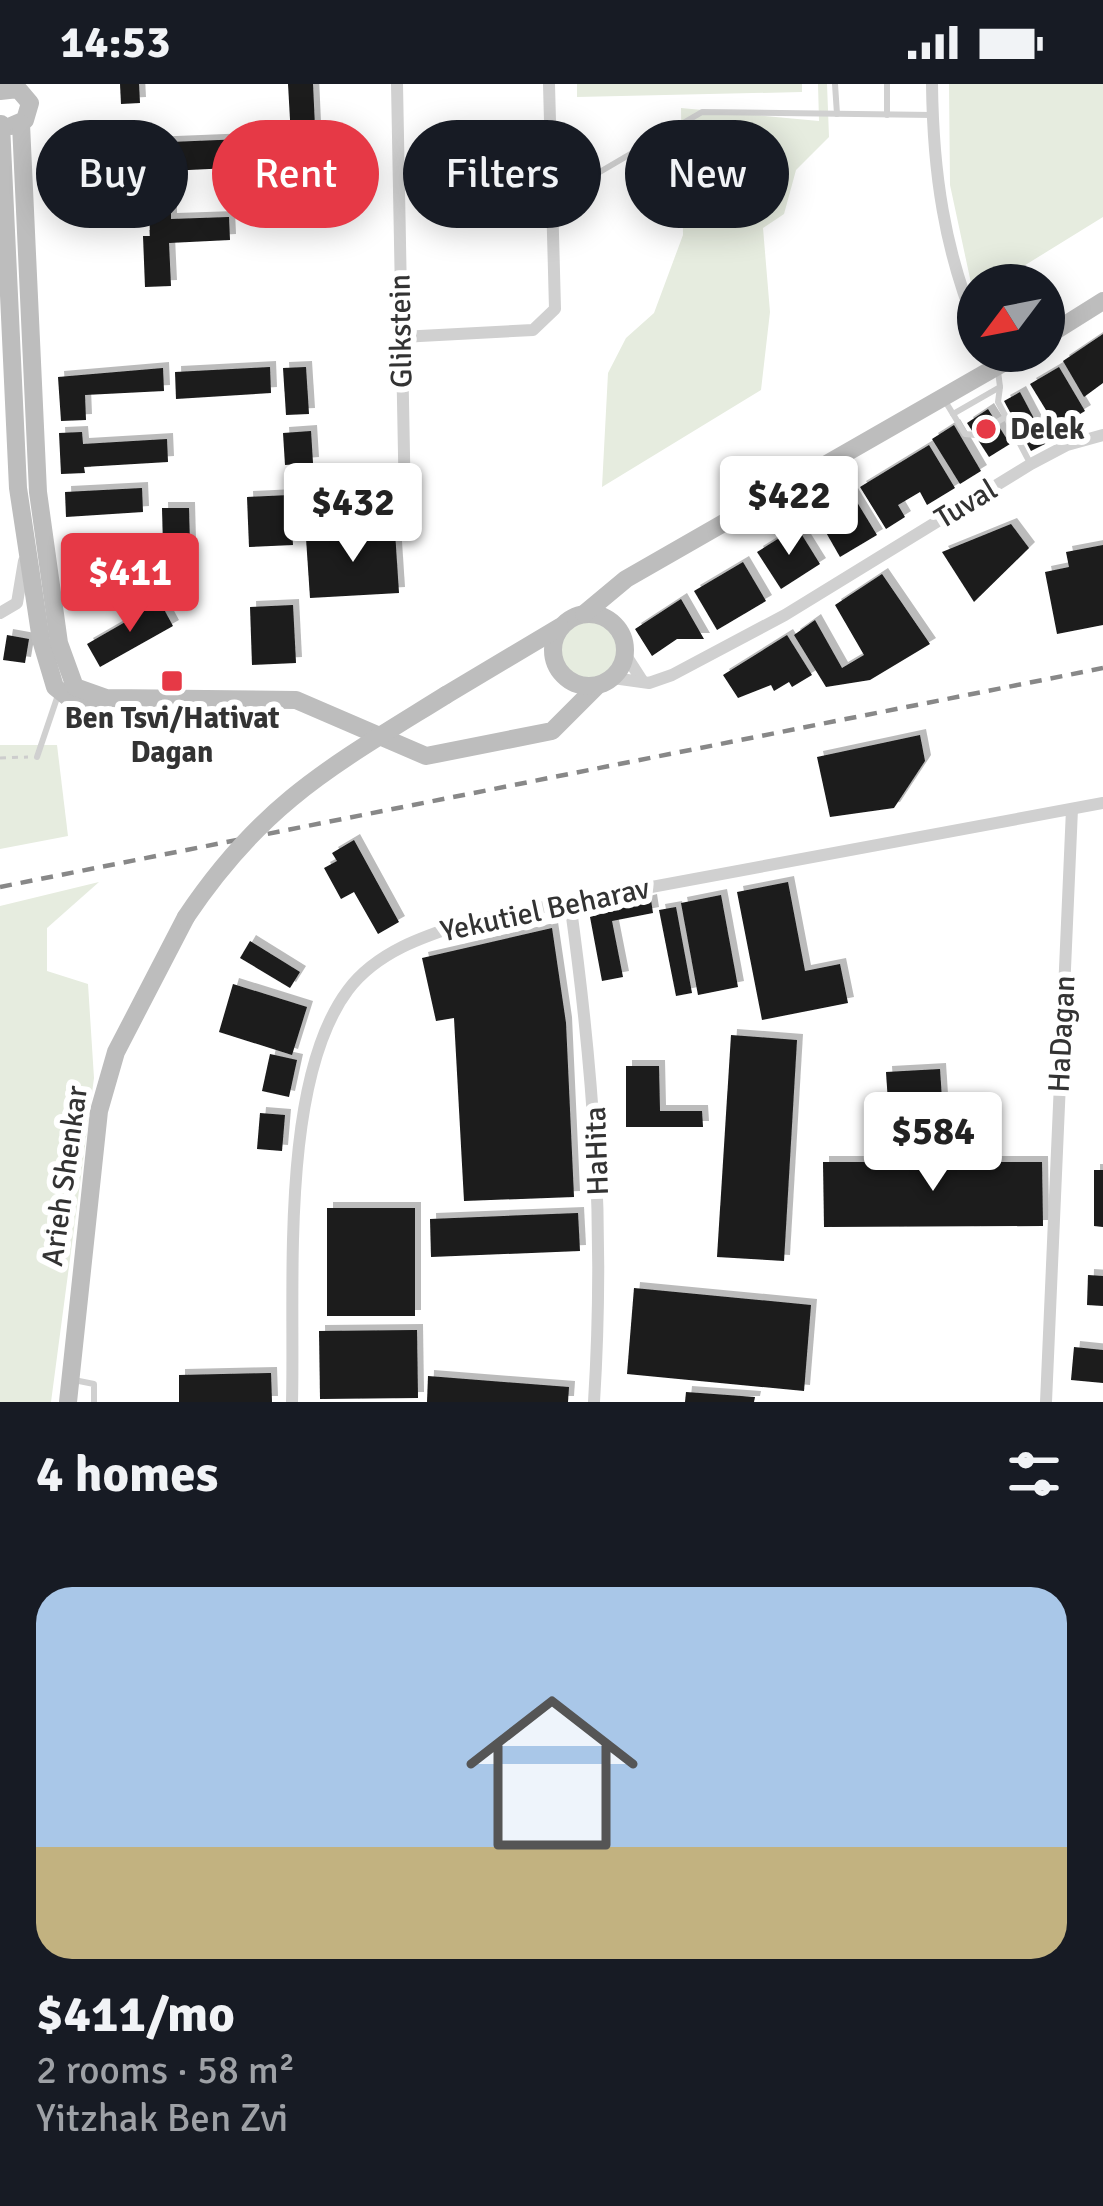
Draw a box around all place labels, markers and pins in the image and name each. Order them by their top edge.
place label: Delek [1010,411,1085,448]
marker: Delek [973,416,999,442]
pin: $422 [718,456,860,558]
pin: $432 [282,463,424,565]
pin: $411 [59,533,201,635]
marker: Ben Tsvi/Hativat Dagan [159,668,185,694]
place label: Ben Tsvi/Hativat Dagan [64,700,280,771]
pin: $584 [862,1092,1004,1194]

